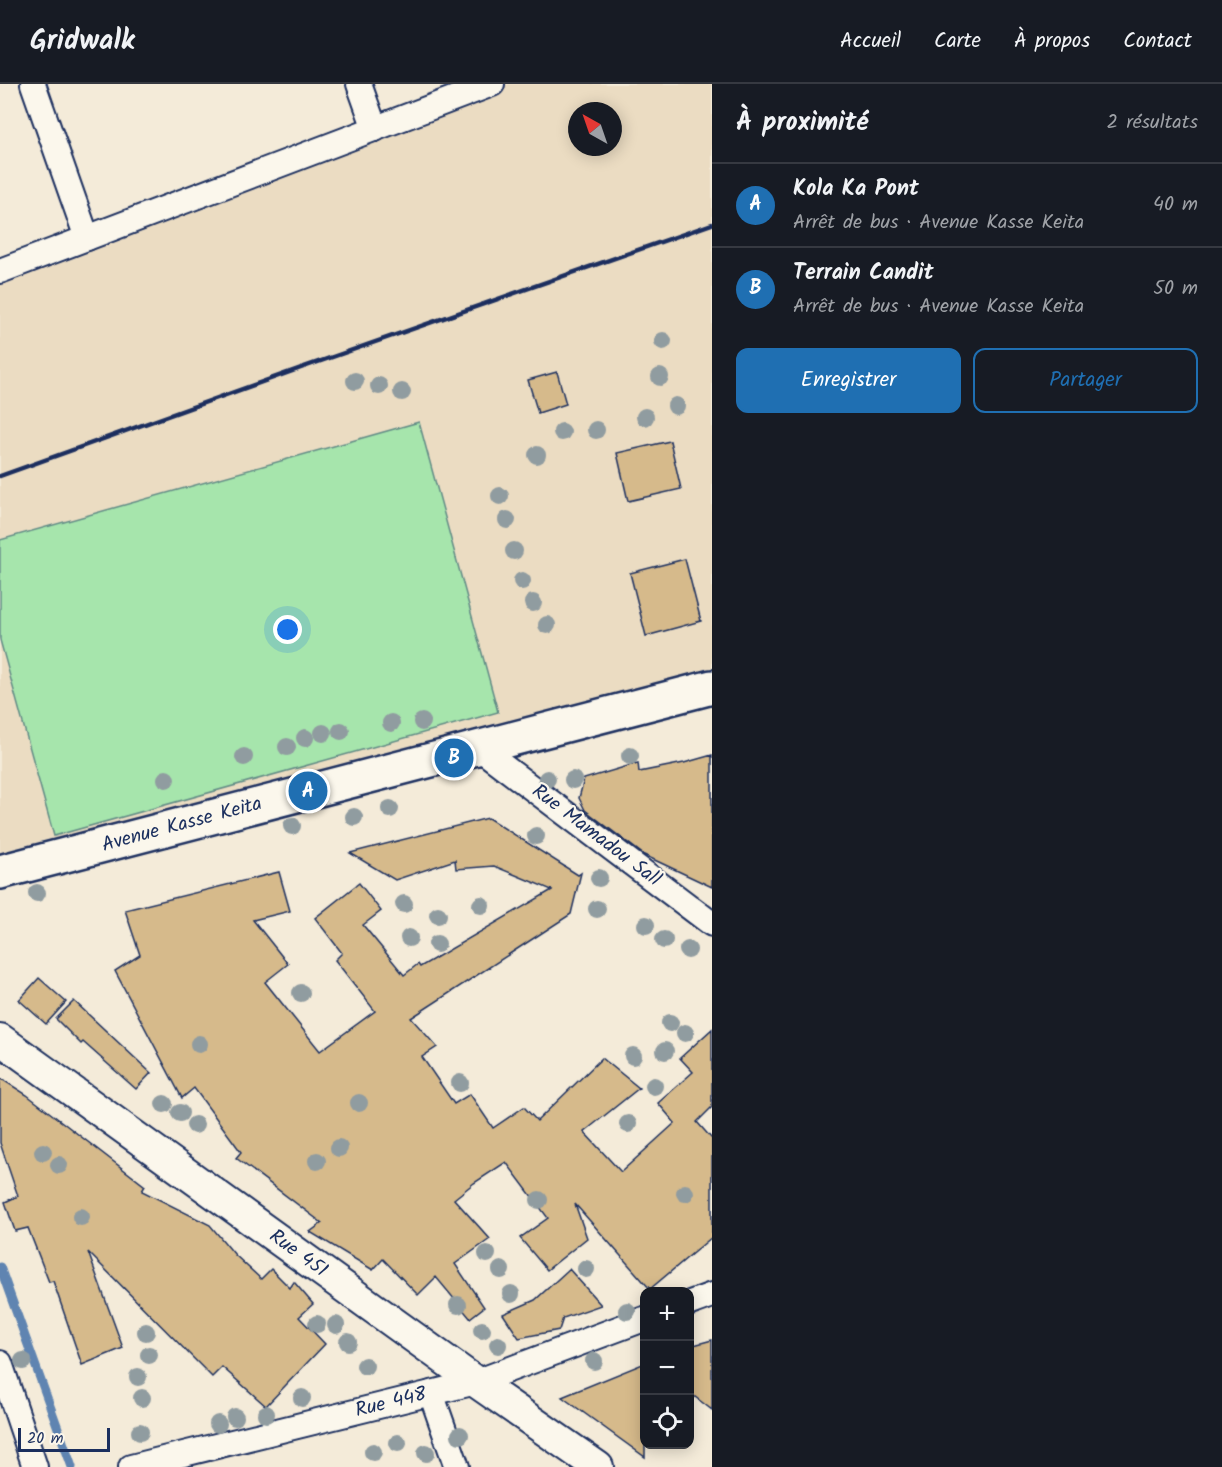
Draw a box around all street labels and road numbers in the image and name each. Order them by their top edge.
street label: Rue Mamadou Sall [524,777,668,896]
street label: Avenue Kasse Keita [98,788,266,862]
street label: Rue 451 [262,1222,334,1286]
street label: Rue 448 [352,1378,431,1427]

